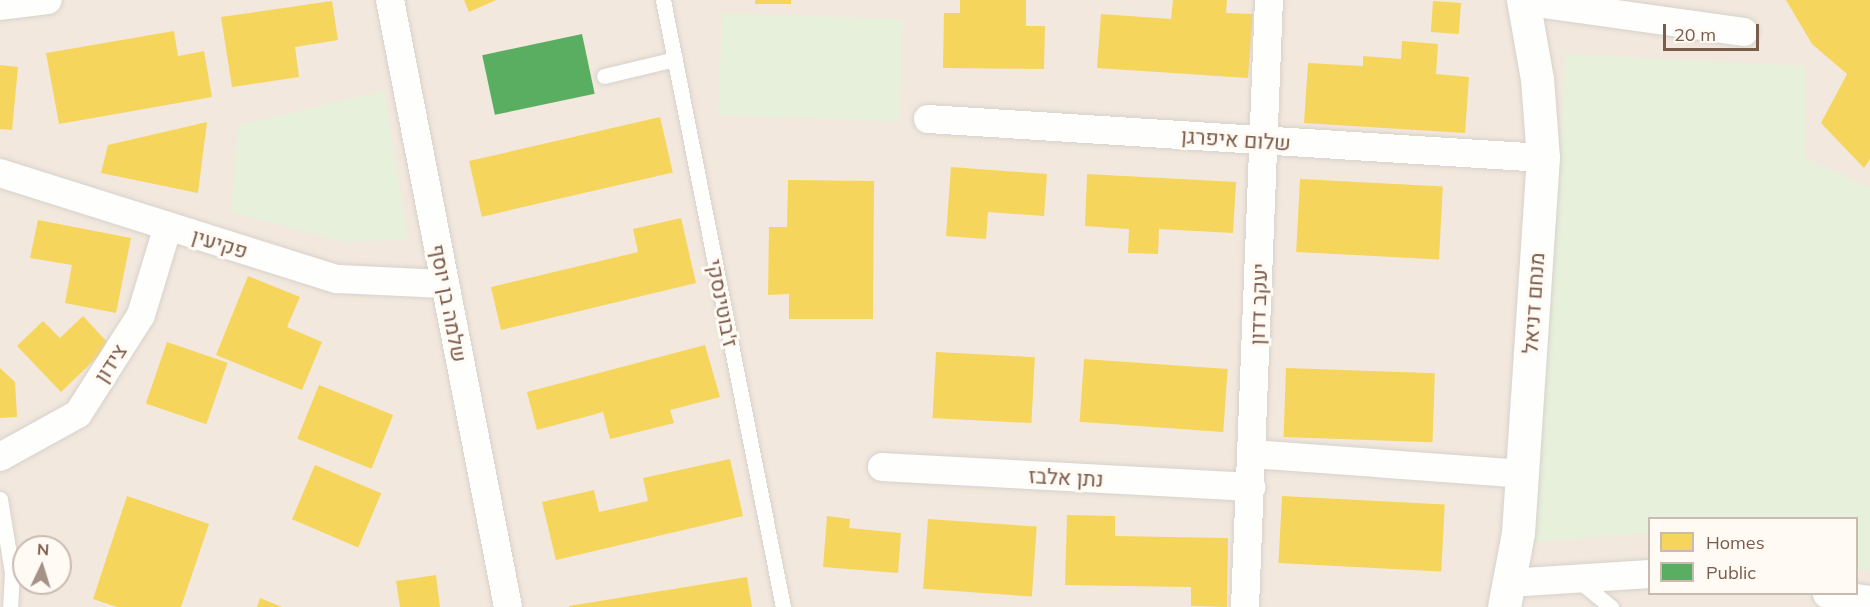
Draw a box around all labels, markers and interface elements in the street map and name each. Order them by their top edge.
scale bar [1666,12,1762,50]
text: 20 m [1674,23,1716,46]
street label: שלום איפרגן [1180,123,1292,155]
street label: פקיעין [189,223,251,263]
street label: שלמה בן יוסף [425,242,473,364]
street label: מנחם דניאל [1517,251,1549,355]
street label: ז'בוטינסקי [702,257,744,349]
street label: יעקב דדון [1244,262,1272,346]
street label: צידון [88,339,132,387]
street label: נתן אלבז [1028,462,1104,492]
legend [1648,517,1858,595]
text: Homes [1706,531,1765,554]
north arrow [12,535,72,595]
text: N [36,539,50,559]
text: Public [1706,561,1756,584]

